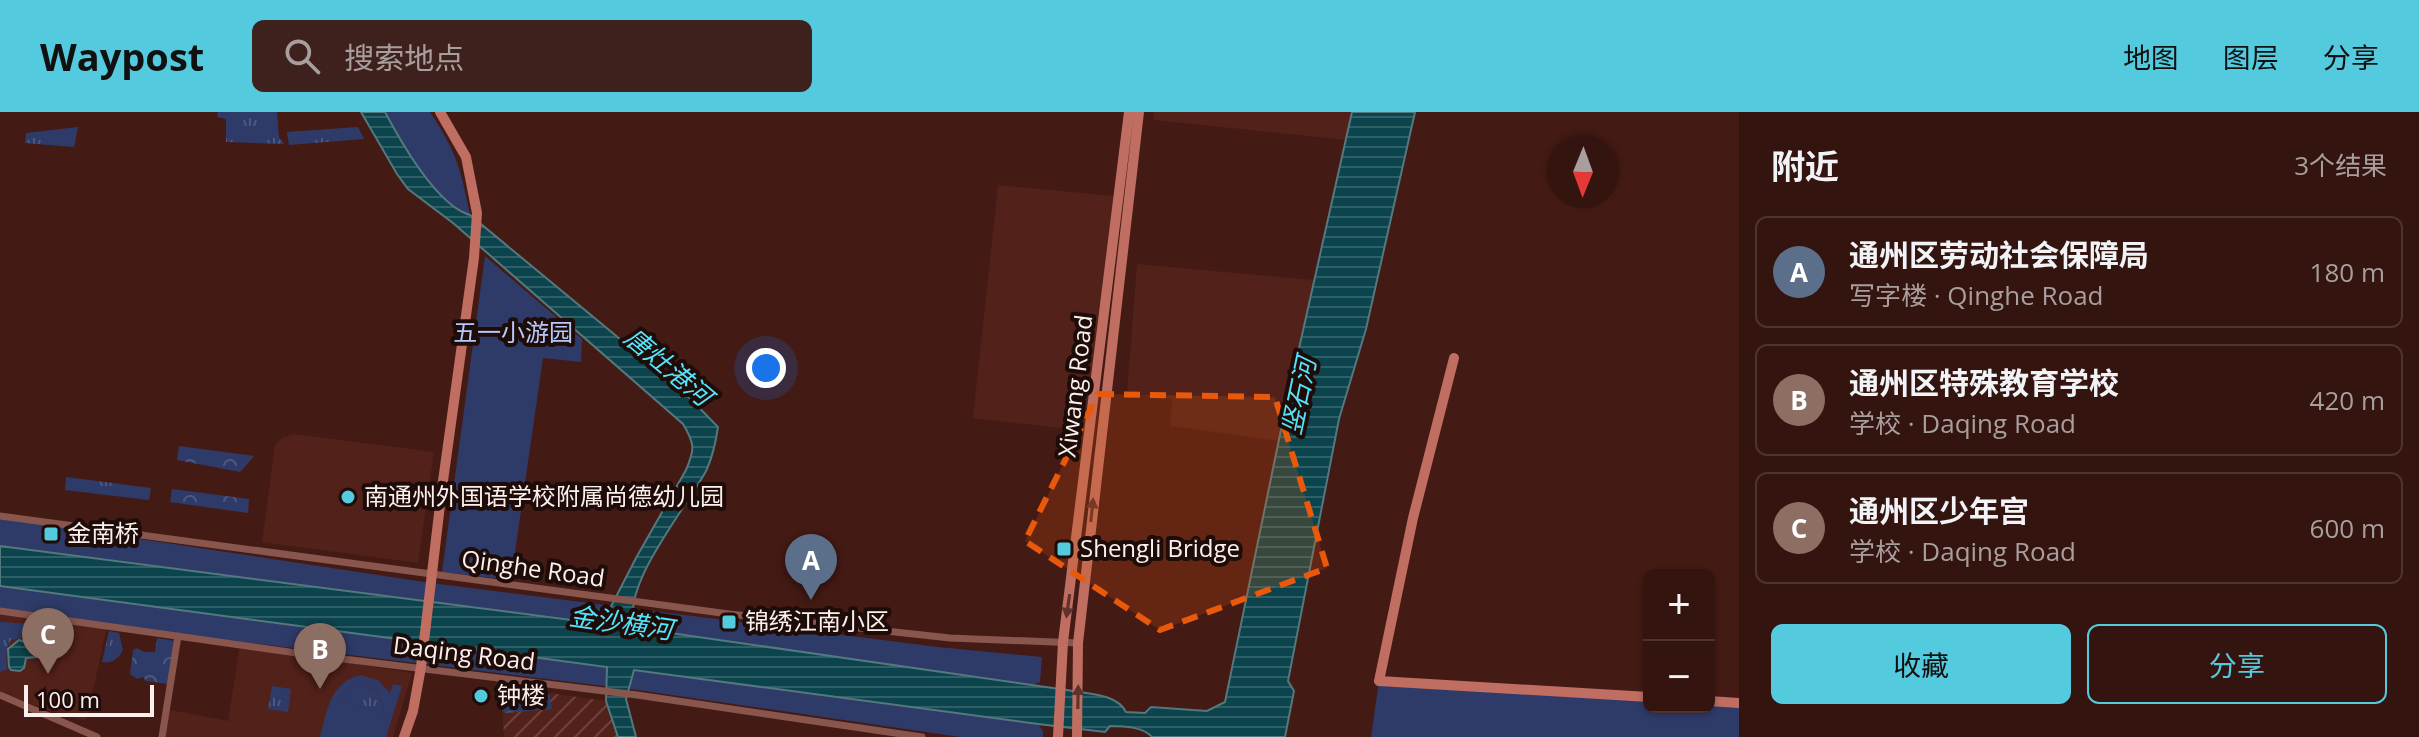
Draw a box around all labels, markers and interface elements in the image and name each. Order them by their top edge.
search box [252,20,812,92]
text: Waypost [40,30,204,82]
icon: search [280,34,324,78]
text: 搜索地点 [344,37,464,78]
text: 地图 [2123,38,2179,76]
text: 图层 [2223,38,2279,76]
text: 分享 [2323,38,2379,76]
north arrow [1547,136,1619,208]
text: 附近 [1771,143,1839,189]
text: 3个结果 [2294,147,2387,183]
text: 通州区劳动社会保障局 [1849,234,2149,275]
text: A [1790,254,1808,290]
text: 180 m [2310,254,2385,290]
text: 写字楼 · Qinghe Road [1849,277,2104,313]
street label: Xiwang Road [1049,313,1100,459]
park label: 五一小游园 [453,315,573,348]
water label: 唐灶港河 [617,319,724,417]
your location [746,348,786,388]
water label: 竖石河 [1272,349,1325,438]
text: 通州区特殊教育学校 [1849,362,2119,403]
text: B [1790,382,1808,418]
text: 420 m [2310,382,2385,418]
text: 学校 · Daqing Road [1849,405,2076,441]
place label: 南通州外国语学校附属尚德幼儿园 [364,479,724,512]
marker: 南通州外国语学校附属尚德幼儿园 [339,488,357,506]
text: 通州区少年宫 [1849,490,2029,531]
one-way arrow [1086,497,1099,522]
text: C [1791,510,1807,546]
text: 600 m [2310,510,2385,546]
place label: 金南桥 [67,516,139,549]
marker: 金南桥 [42,525,60,543]
place label: Shengli Bridge [1080,531,1240,564]
text: 学校 · Daqing Road [1849,533,2076,569]
pin: A [785,534,837,600]
marker: Shengli Bridge [1055,540,1073,558]
street label: Qinghe Road [460,541,607,594]
map controls [1643,569,1715,713]
button: + [1643,569,1715,641]
one-way arrow [1061,594,1074,619]
water label: 金沙横河 [567,597,680,648]
place label: 锦绣江南小区 [745,604,889,637]
pin: C [22,608,74,674]
marker: 锦绣江南小区 [720,613,738,631]
pin: B [294,623,346,689]
button: 收藏 [1771,624,2071,704]
button: 分享 [2087,624,2387,704]
street label: Daqing Road [391,627,537,678]
button: − [1643,641,1715,713]
place label: 钟楼 [497,678,545,711]
scale bar [24,681,154,717]
text: 100 m [36,684,100,714]
one-way arrow [1072,684,1084,709]
marker: 钟楼 [472,687,490,705]

